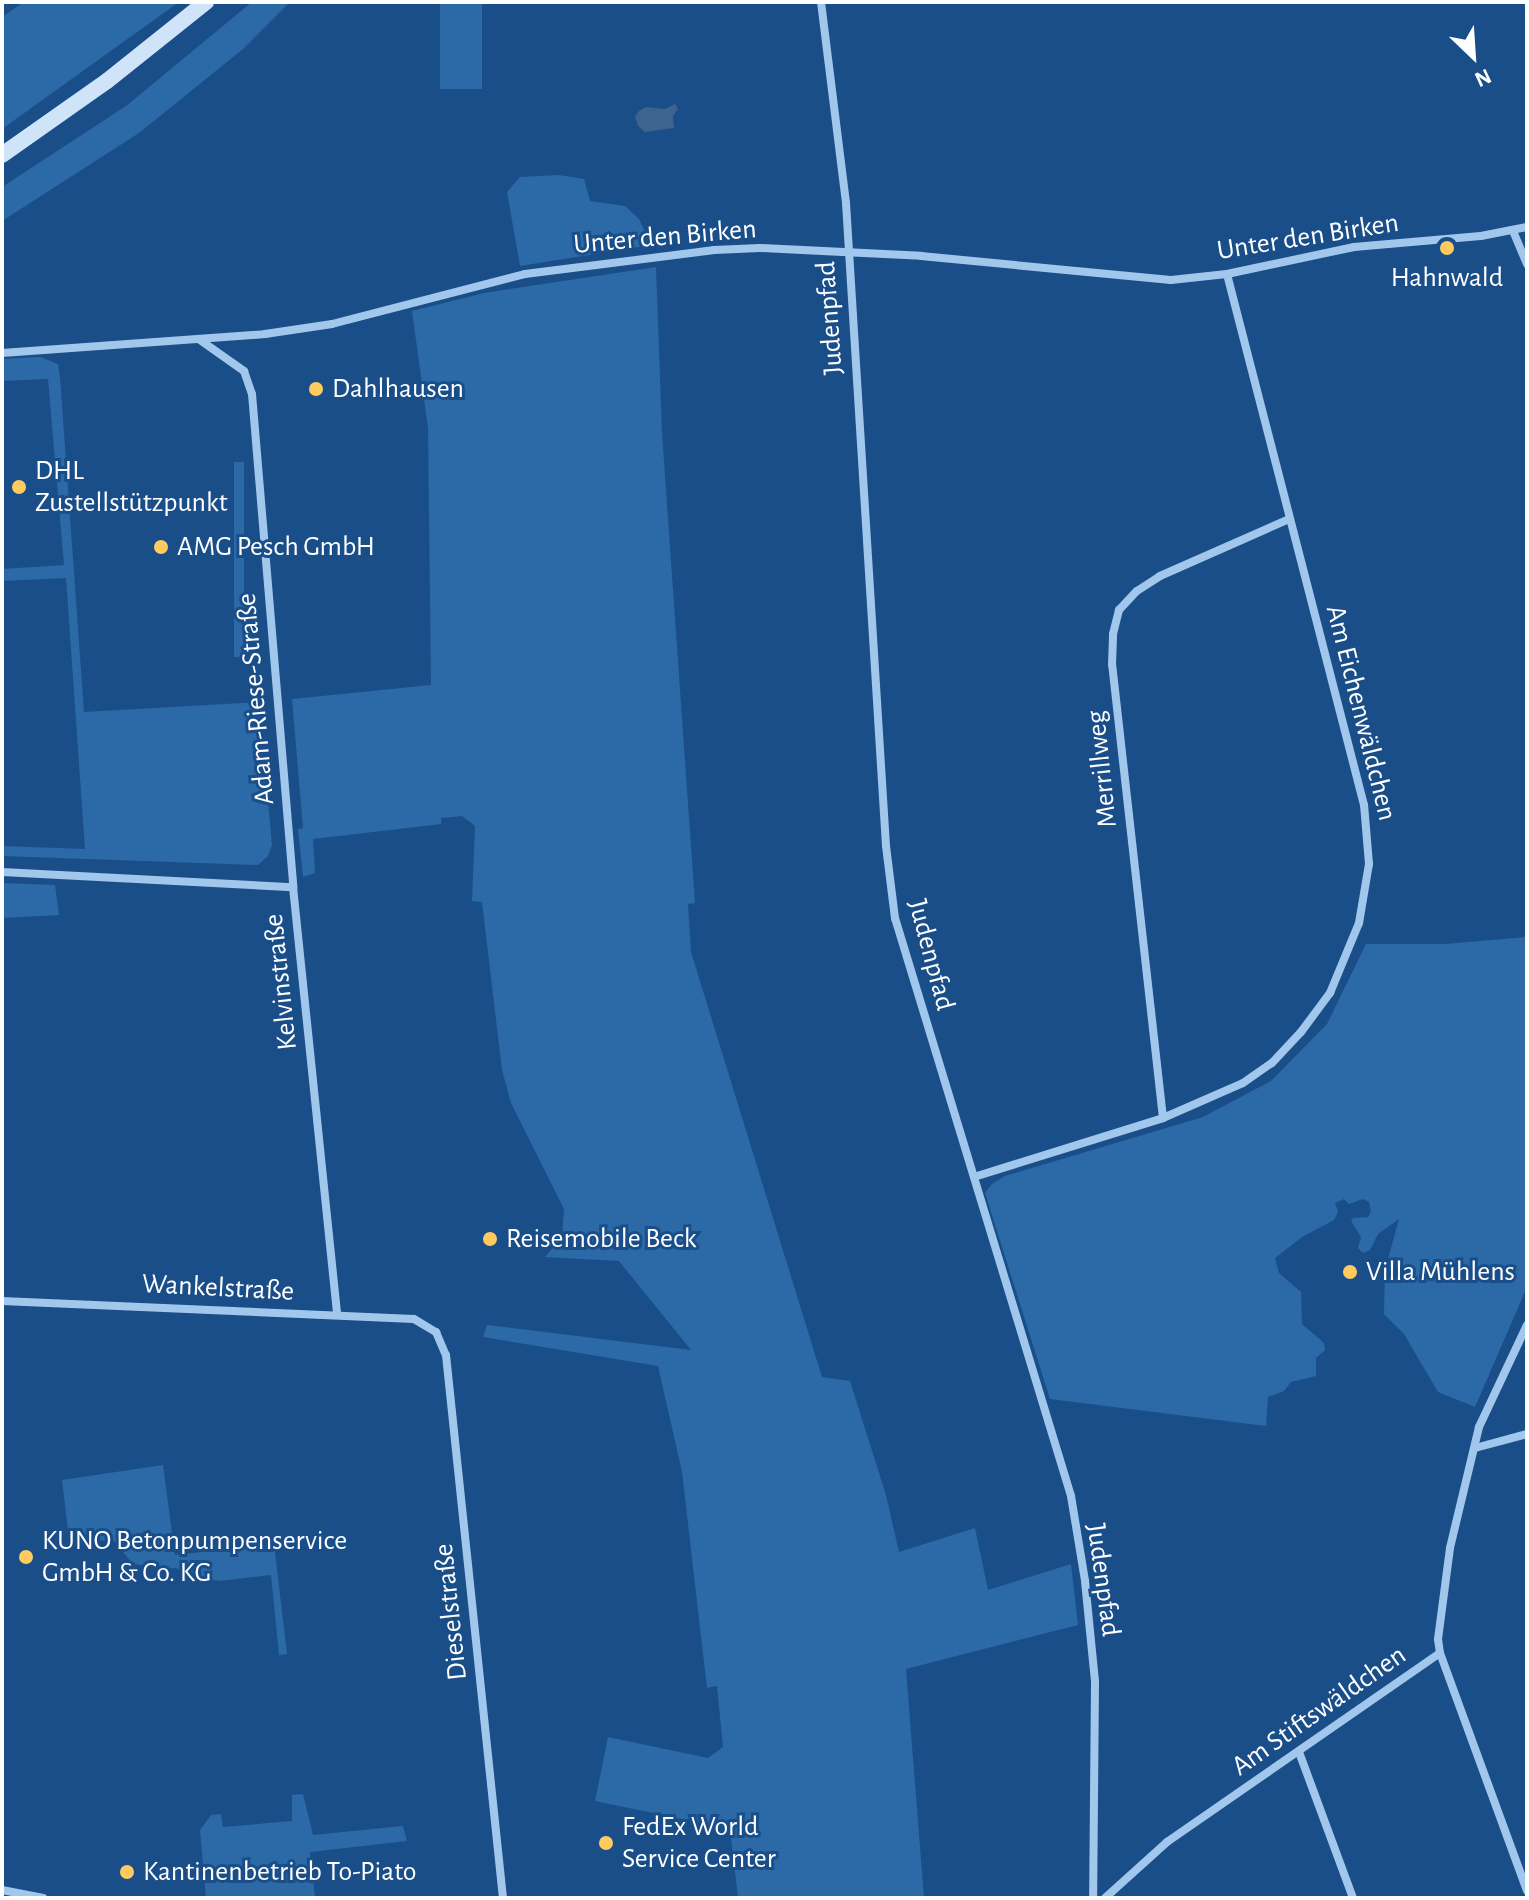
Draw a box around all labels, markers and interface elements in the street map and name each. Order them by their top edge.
north arrow [1433,16,1513,96]
text: N [1472,65,1495,91]
street label: Unter den Birken [1215,206,1401,268]
street label: Unter den Birken [572,212,758,262]
marker: Hahnwald [1438,239,1456,257]
street label: Judenpfad [809,260,851,376]
place label: Hahnwald [1391,261,1503,295]
place label: Dahlhausen [332,372,464,406]
marker: Dahlhausen [307,380,325,398]
place label: DHL Zustellstützpunkt [35,454,228,520]
marker: DHL Zustellstützpunkt [10,478,28,496]
place label: AMG Pesch GmbH [177,530,375,564]
marker: AMG Pesch GmbH [152,538,170,556]
street label: Adam-Riese-Straße [230,592,282,806]
street label: Am Eichenwäldchen [1318,602,1404,824]
street label: Merrillweg [1079,709,1125,829]
street label: Judenpfad [900,896,962,1014]
street label: Kelvinstraße [257,912,305,1052]
place label: Reisemobile Beck [506,1222,696,1256]
marker: Reisemobile Beck [481,1230,499,1248]
place label: Villa Mühlens [1366,1255,1515,1289]
marker: Villa Mühlens [1341,1263,1359,1281]
street label: Wankelstraße [141,1267,295,1309]
street label: Judenpfad [1078,1521,1128,1639]
place label: KUNO Betonpumpenservice GmbH & Co. KG [42,1524,347,1590]
street label: Dieselstraße [427,1542,475,1682]
marker: KUNO Betonpumpenservice GmbH & Co. KG [17,1548,35,1566]
street label: Am Stiftswäldchen [1225,1638,1413,1784]
place label: FedEx World Service Center [622,1810,776,1876]
marker: FedEx World Service Center [597,1834,615,1852]
place label: Kantinenbetrieb To-Piato [143,1855,417,1889]
marker: Kantinenbetrieb To-Piato [118,1863,136,1881]

